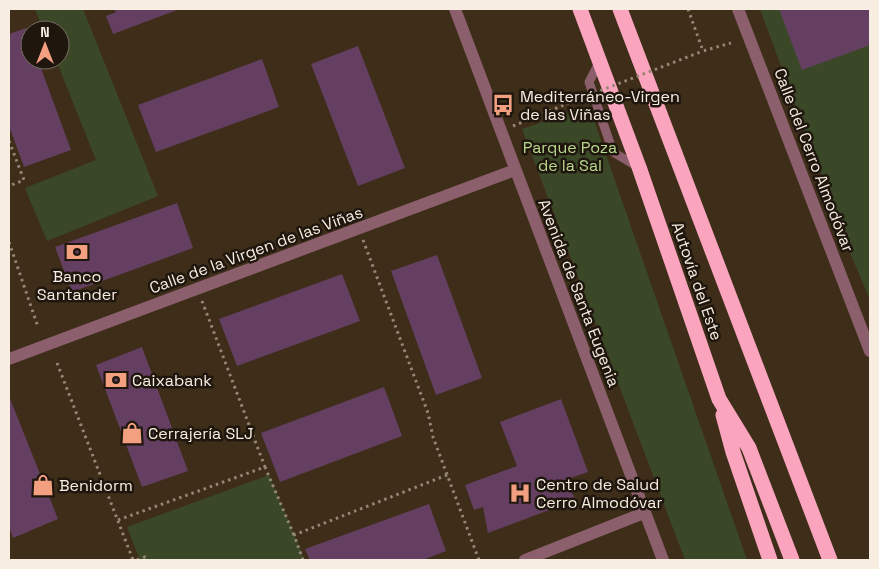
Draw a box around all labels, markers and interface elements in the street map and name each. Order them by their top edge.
north arrow [20,20,70,70]
text: N [40,23,50,41]
street label: Calle del Cerro Almodóvar [769,65,859,255]
place label: Mediterráneo-Virgen de las Viñas [520,86,680,125]
bus stop icon: Mediterráneo-Virgen de las Viñas [490,92,516,118]
park label: Parque Poza de la Sal [523,137,617,176]
street label: Avenida de Santa Eugenia [533,196,625,390]
street label: Calle de la Virgen de las Viñas [146,202,366,298]
street label: Autovía del Este [667,219,727,343]
bank icon: Banco Santander [64,239,90,265]
place label: Banco Santander [37,266,117,305]
bank icon: Caixabank [103,367,129,393]
place label: Caixabank [132,370,212,391]
shop icon: Cerrajería SLJ [119,420,145,446]
place label: Cerrajería SLJ [148,423,253,444]
shop icon: Benidorm [30,472,56,498]
place label: Centro de Salud Cerro Almodóvar [536,474,662,513]
place label: Benidorm [59,475,133,496]
hospital icon: Centro de Salud Cerro Almodóvar [507,480,533,506]

